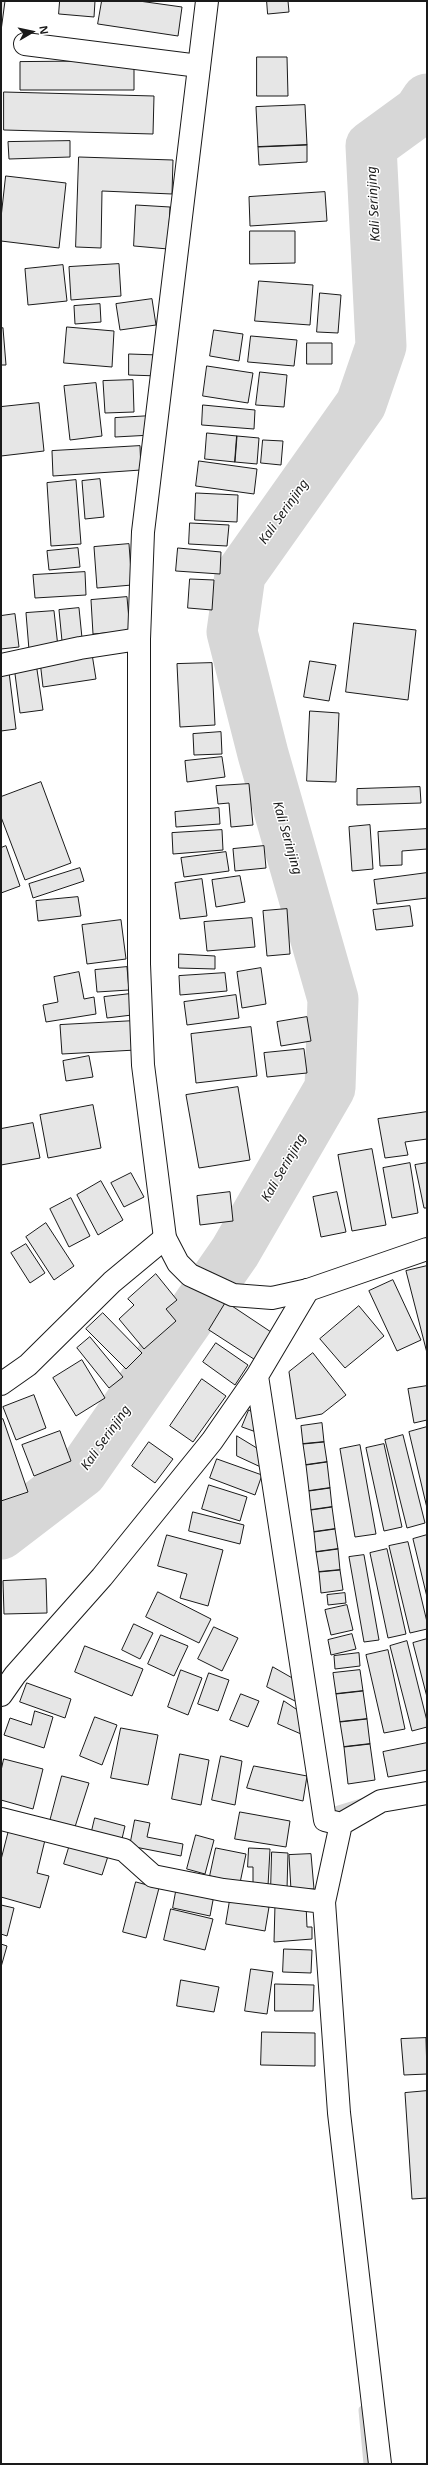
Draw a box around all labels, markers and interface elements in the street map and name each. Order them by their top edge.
north arrow [12,12,52,52]
text: N [36,24,52,36]
water label: Kali Serinjing [364,166,384,242]
water label: Kali Serinjing [256,477,312,547]
water label: Kali Serinjing [269,799,305,877]
water label: Kali Serinjing [258,1131,310,1205]
water label: Kali Serinjing [78,1403,134,1473]

